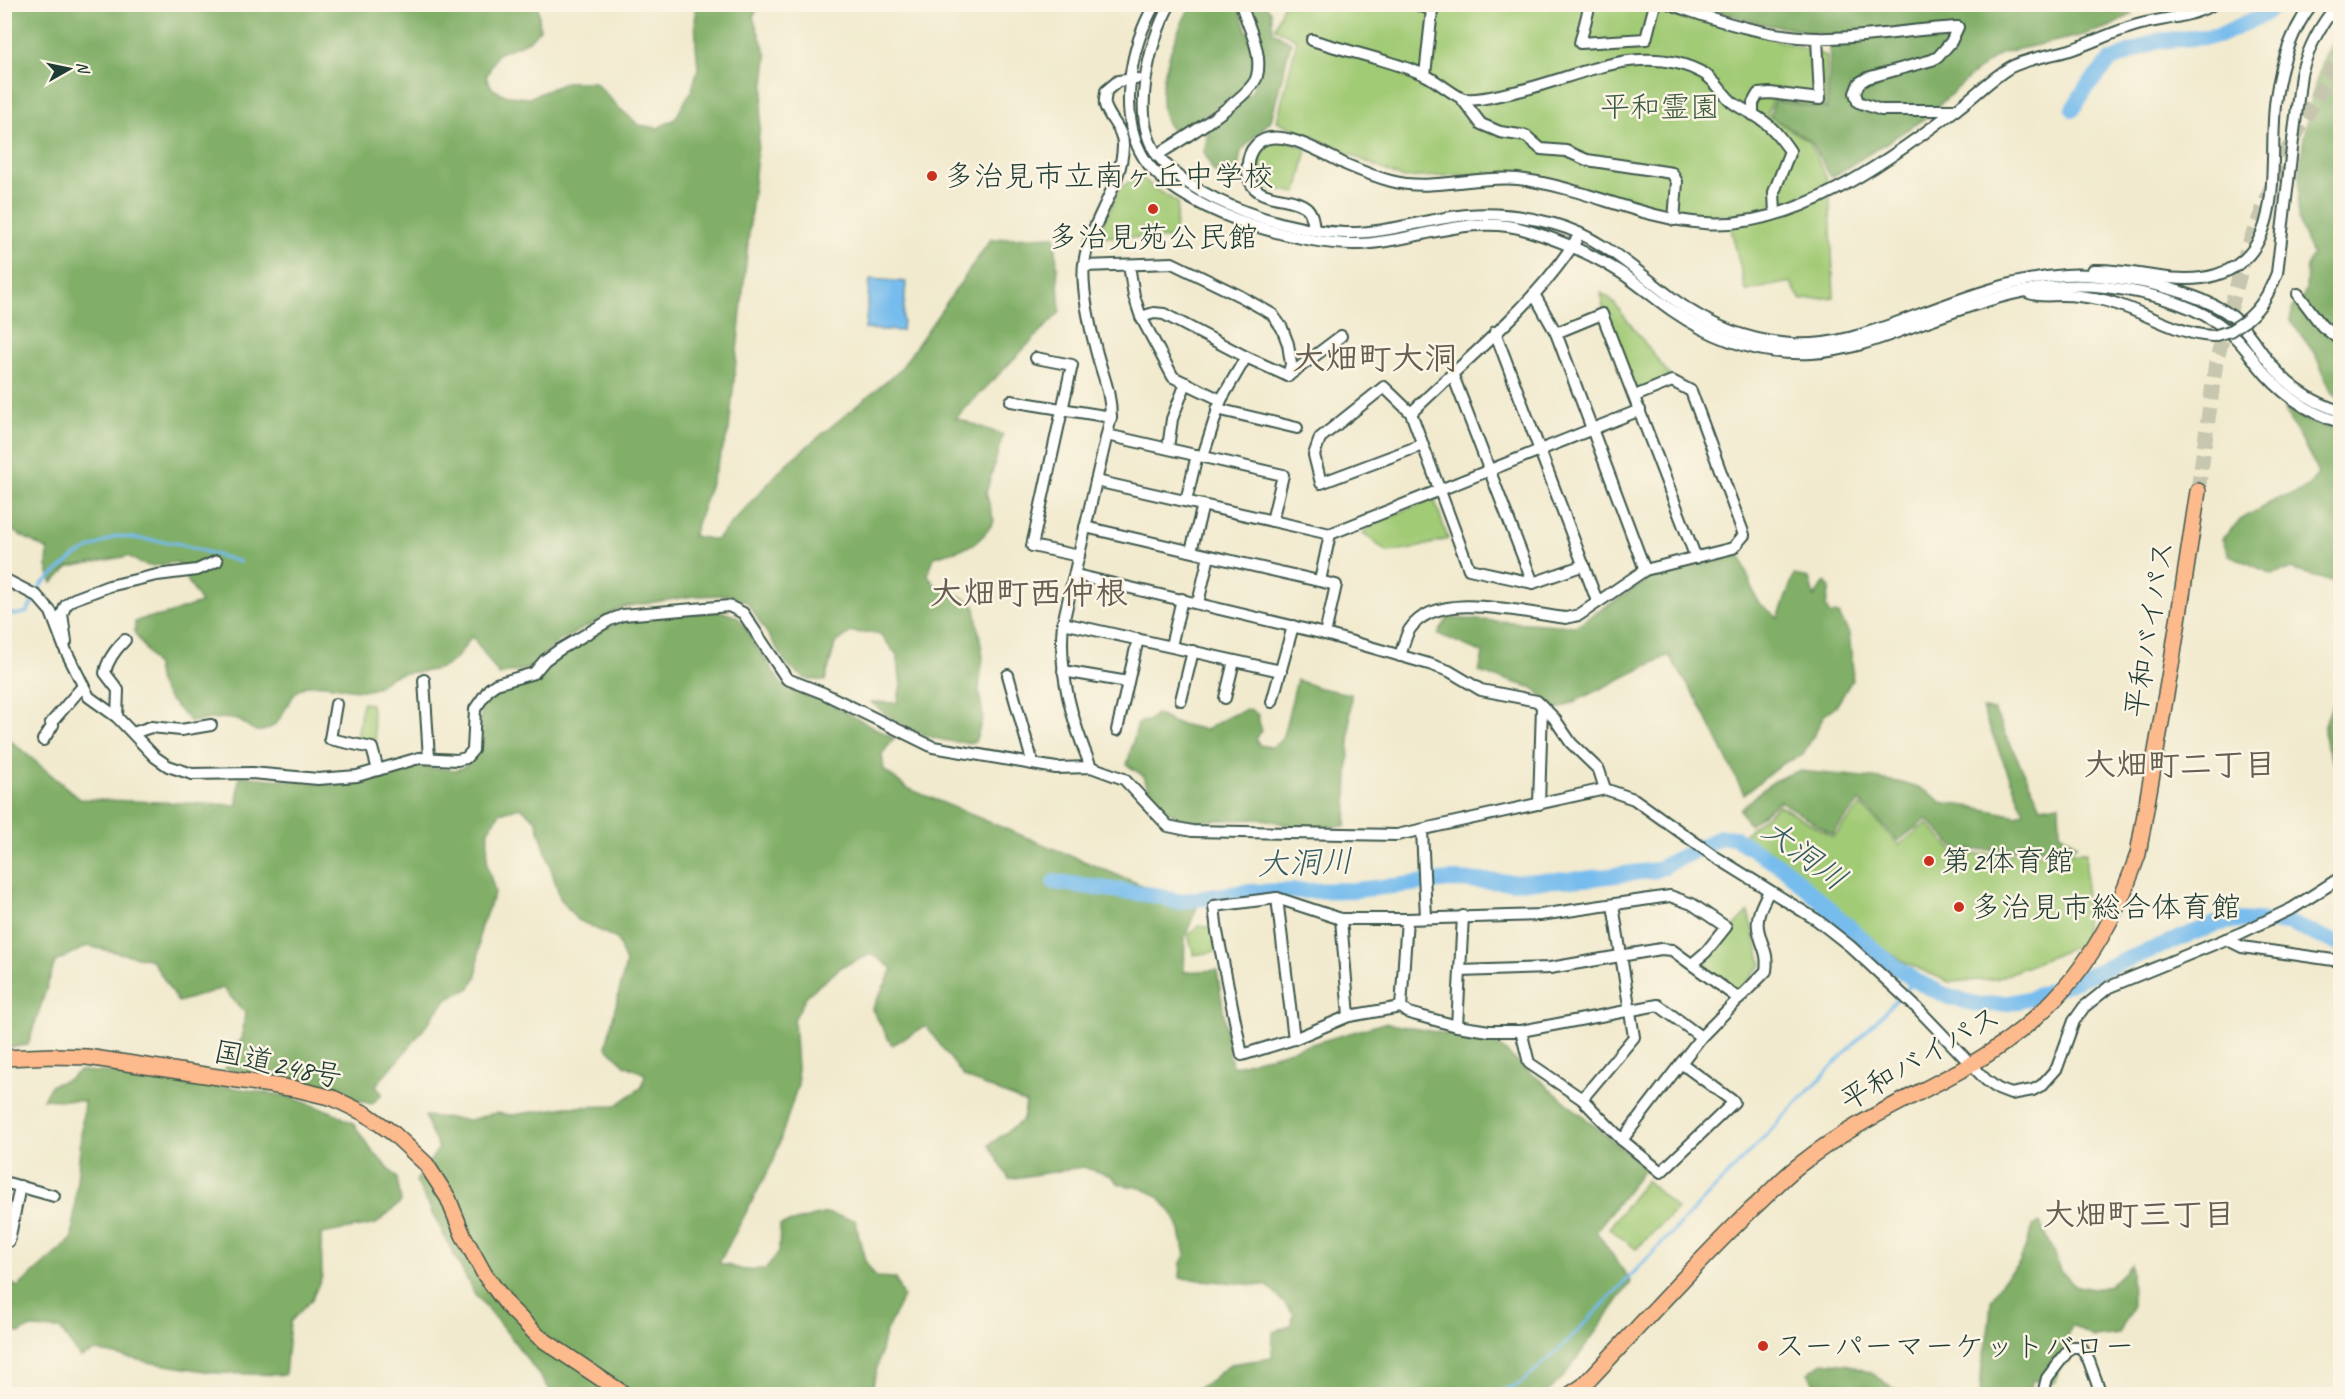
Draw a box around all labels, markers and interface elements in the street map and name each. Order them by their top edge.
north arrow [39,39,99,99]
text: N [72,60,94,76]
park label: 平和霊園 [1600,88,1720,126]
place label: 多治見市立南ヶ丘中学校 [944,157,1274,195]
marker: 多治見市立南ヶ丘中学校 [925,169,939,183]
marker: 多治見苑公民館 [1146,202,1160,216]
place label: 多治見苑公民館 [1048,218,1258,256]
district label: 大畑町大洞 [1293,337,1458,379]
street label: 平和バイパス [2116,537,2182,721]
district label: 大畑町西仲根 [930,572,1128,614]
district label: 大畑町二丁目 [2084,744,2276,785]
water label: 大洞川 [1754,809,1855,900]
water label: 大洞川 [1256,840,1354,885]
place label: 第2体育館 [1941,842,2075,880]
marker: 第2体育館 [1922,854,1936,868]
place label: 多治見市総合体育館 [1971,888,2241,926]
marker: 多治見市総合体育館 [1952,900,1966,914]
street label: 平和バイパス [1833,997,2007,1119]
street label: 国道248号 [210,1032,346,1096]
district label: 大畑町三丁目 [2043,1194,2235,1235]
place label: スーパーマーケットバロー [1775,1327,2134,1365]
marker: スーパーマーケットバロー [1756,1339,1770,1353]

